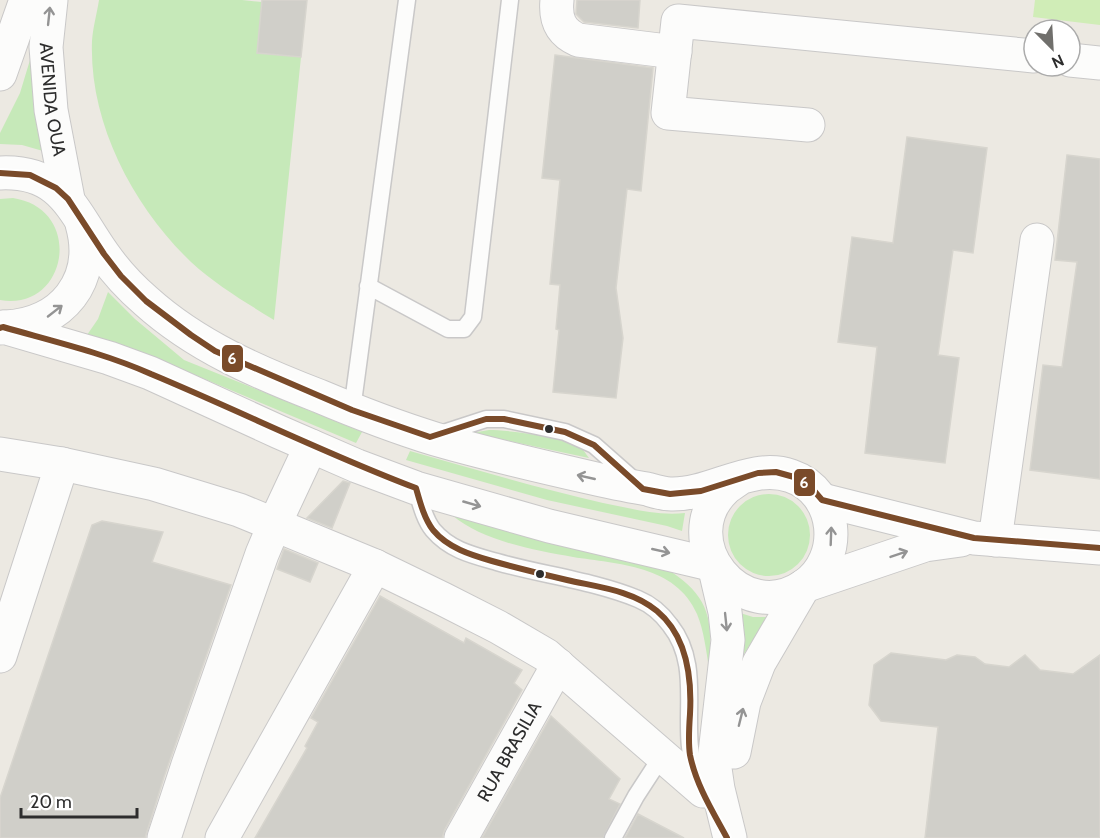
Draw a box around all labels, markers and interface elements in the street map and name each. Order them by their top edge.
one-way arrow [44,7,55,27]
north arrow [1022,18,1082,78]
street label: AVENIDA OUA [35,42,71,158]
text: N [1049,50,1067,72]
one-way arrow [46,305,62,318]
line badge: 6 [221,344,244,373]
text: 6 [228,349,237,368]
unlabelled marker [543,423,555,435]
line badge: 6 [793,468,816,497]
one-way arrow [576,470,595,482]
text: 6 [800,473,809,492]
one-way arrow [462,499,481,510]
one-way arrow [825,527,836,546]
one-way arrow [651,546,670,558]
one-way arrow [889,548,908,559]
unlabelled marker [534,568,546,580]
one-way arrow [721,612,732,631]
street label: RUA BRASILIA [473,698,546,806]
one-way arrow [735,708,747,727]
scale bar [21,781,136,819]
text: 20 m [30,791,72,813]

